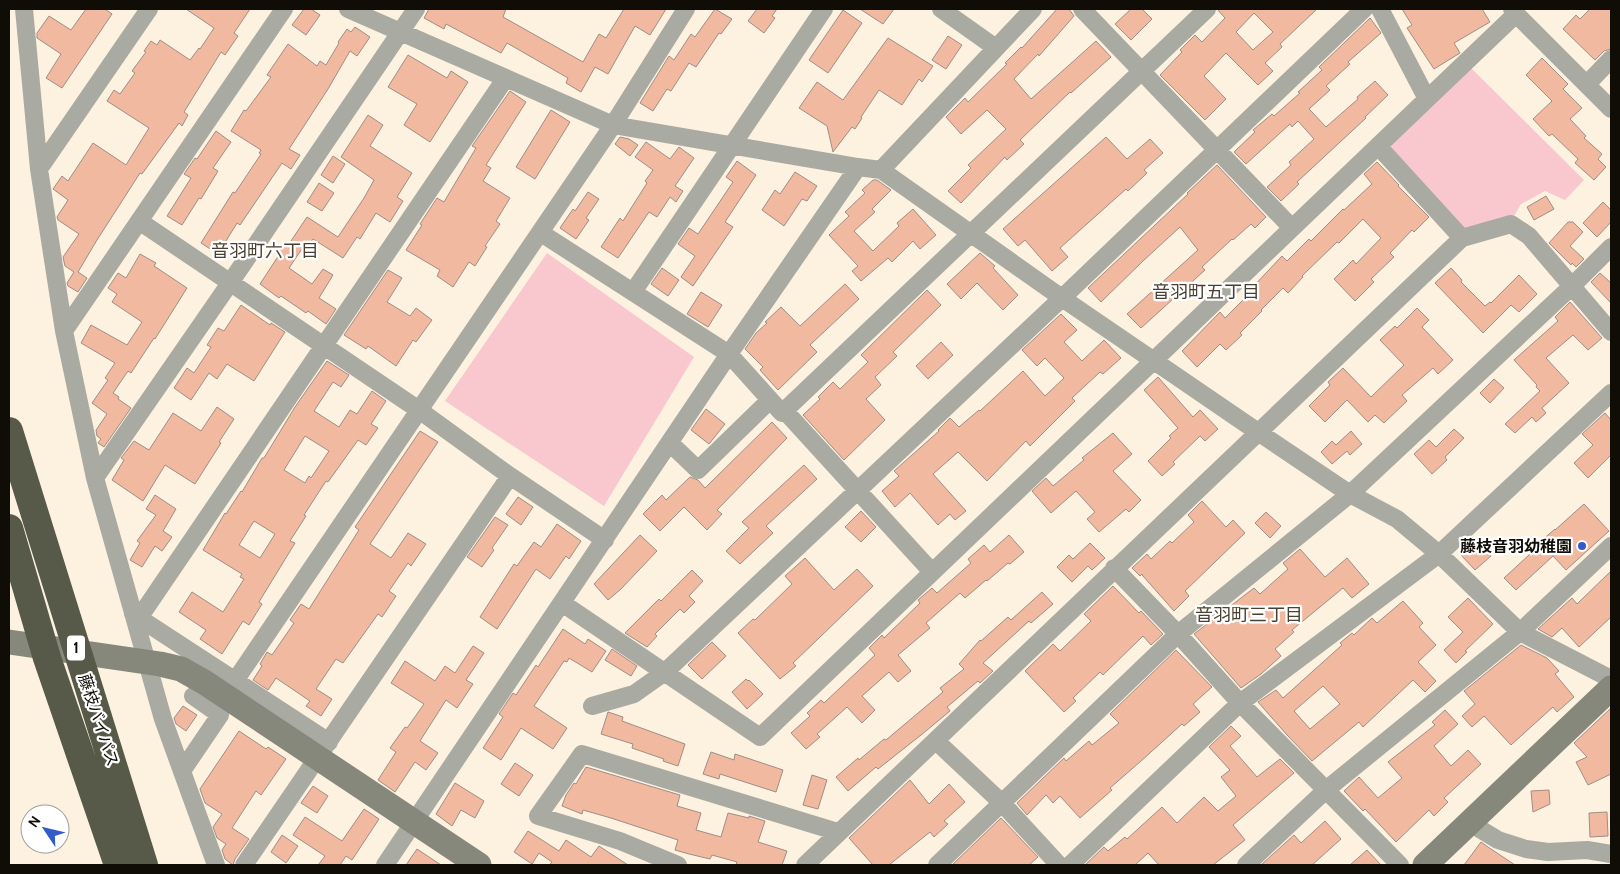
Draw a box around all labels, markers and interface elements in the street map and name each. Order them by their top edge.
district label: 音羽町六丁目 [211,240,319,262]
district label: 音羽町五丁目 [1152,281,1260,303]
place label: 藤枝音羽幼稚園 [1460,537,1572,556]
marker: 藤枝音羽幼稚園 [1576,540,1588,552]
district label: 音羽町三丁目 [1195,604,1303,626]
road number: 1 [67,636,85,660]
street label: 藤枝バイパス [75,672,122,769]
north arrow [20,804,70,854]
text: N [24,812,45,831]

